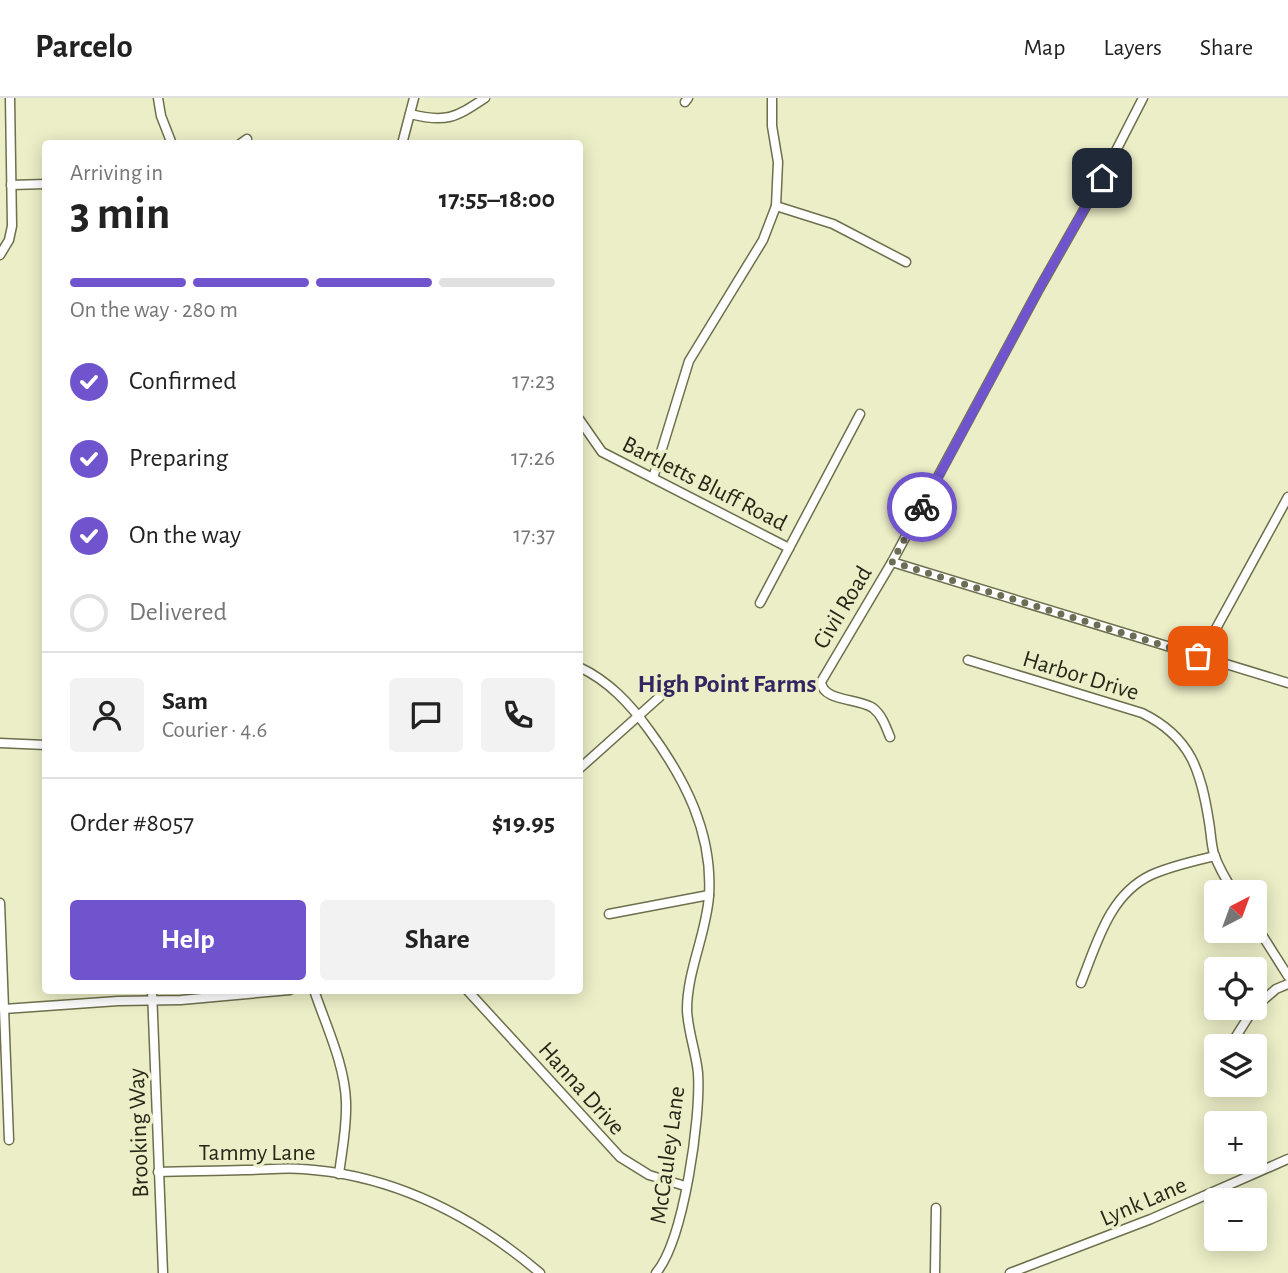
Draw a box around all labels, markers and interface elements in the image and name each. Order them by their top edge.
text: Parcelo [35,31,133,64]
text: Map [1023,36,1065,60]
text: Layers [1103,36,1162,60]
text: Share [1200,36,1253,60]
pin [1072,148,1132,208]
icon: home [1083,159,1121,197]
text: Arriving in [70,162,163,185]
text: 17:55–18:00 [439,186,555,212]
text: 3 min [70,191,170,237]
text: On the way · 280 m [70,299,238,322]
icon: check [70,363,108,401]
text: Confirmed [129,368,237,394]
text: 17:23 [512,370,555,393]
street label: Bartletts Bluff Road [618,432,791,536]
icon: check [70,440,108,478]
text: Preparing [129,445,228,471]
text: 17:26 [511,447,555,470]
courier [887,472,957,542]
icon: bike [903,488,941,526]
icon: check [70,517,108,555]
text: On the way [129,522,241,548]
text: 17:37 [513,524,555,547]
street label: Civil Road [809,562,877,653]
text: Delivered [129,599,227,625]
pin [1168,626,1228,686]
icon: bag [1179,637,1217,675]
street label: Harbor Drive [1020,647,1142,705]
district label: High Point Farms [638,671,816,697]
button: person [70,678,144,752]
button: chat [389,678,463,752]
button: phone [481,678,555,752]
text: Sam [162,688,208,714]
text: Courier · 4.6 [162,719,267,742]
text: Order #8057 [70,810,194,836]
text: $19.95 [492,810,555,836]
north arrow [1204,880,1267,943]
map controls [1204,880,1267,1251]
button: Help [70,900,306,980]
button: Share [320,900,555,980]
button: locate [1204,957,1267,1020]
button: layers [1204,1034,1267,1097]
street label: Hanna Drive [533,1037,629,1140]
street label: Brooking Way [125,1068,153,1198]
street label: McCauley Lane [646,1085,690,1226]
button: + [1204,1111,1267,1174]
street label: Tammy Lane [198,1141,316,1165]
street label: Lynk Lane [1097,1173,1190,1231]
button: − [1204,1188,1267,1251]

